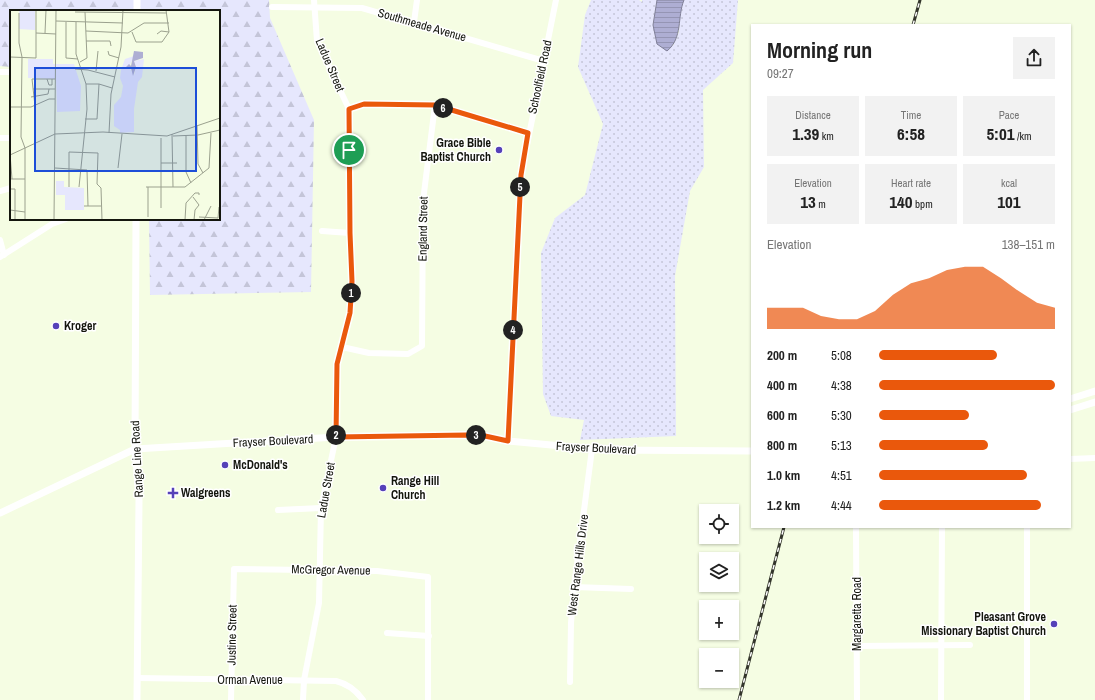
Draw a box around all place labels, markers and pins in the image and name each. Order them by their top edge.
pin: 6 [433,98,453,118]
pin [332,133,366,167]
place label: Grace Bible Baptist Church [420,135,492,165]
marker: Grace Bible Baptist Church [494,145,504,155]
pin: 5 [510,177,530,197]
pin: 1 [341,283,361,303]
place label: Kroger [64,318,96,334]
pin: 4 [503,320,523,340]
marker: Kroger [51,321,61,331]
pin: 2 [326,425,346,445]
pin: 3 [466,425,486,445]
place label: McDonald's [233,457,288,473]
marker: McDonald's [220,460,230,470]
place label: Range Hill Church [391,473,439,503]
marker: Range Hill Church [378,483,388,493]
place label: Walgreens [181,485,231,501]
marker: Walgreens [168,488,178,498]
place label: Pleasant Grove Missionary Baptist Church [921,609,1047,639]
marker: Pleasant Grove Missionary Baptist Church [1049,619,1059,629]

